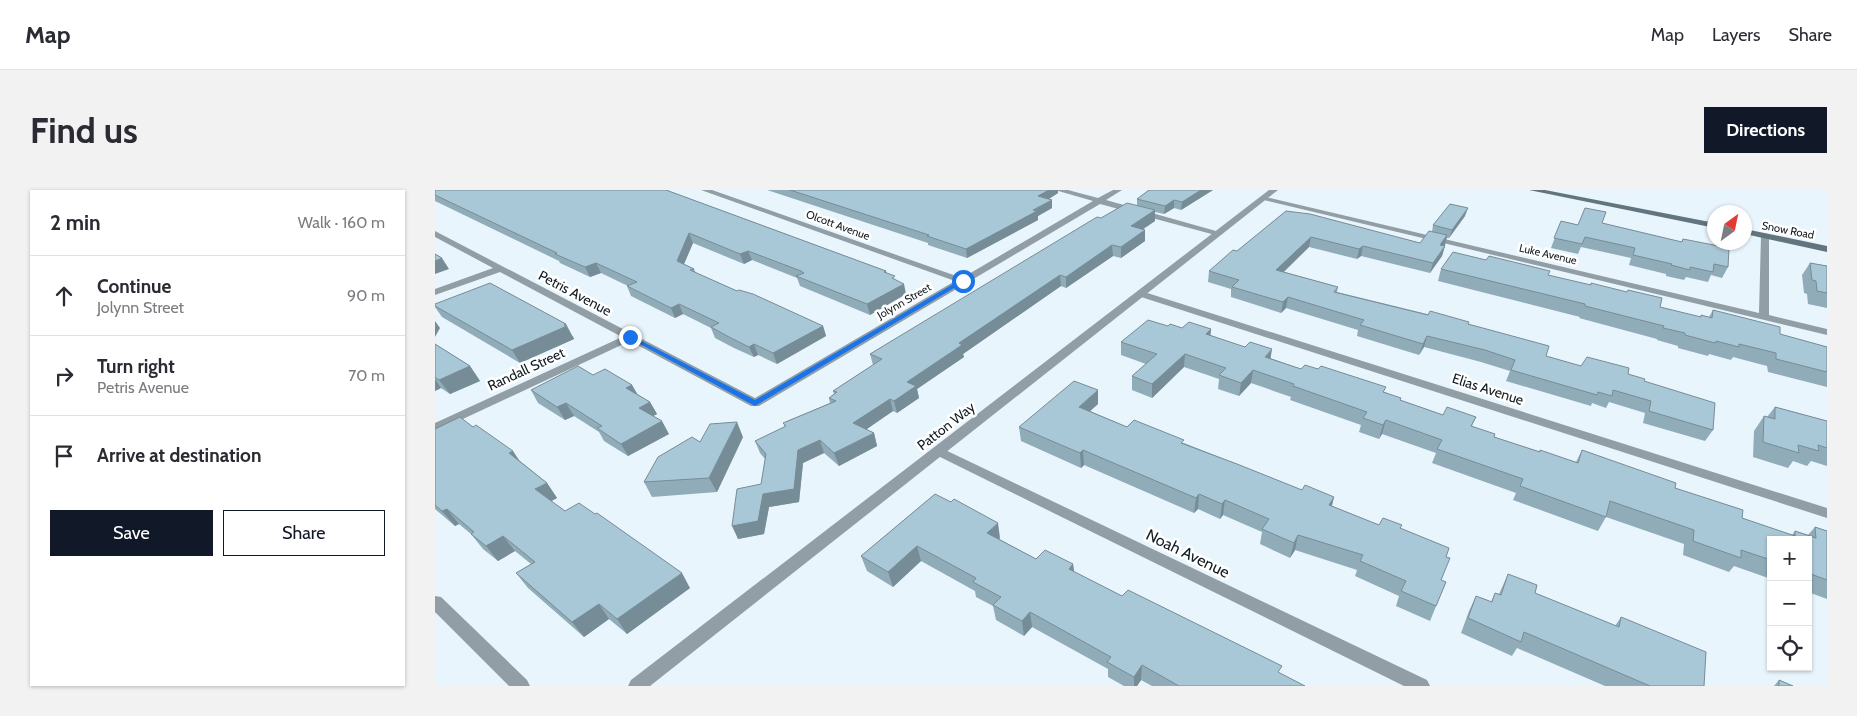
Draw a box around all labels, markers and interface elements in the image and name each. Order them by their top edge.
text: Map [25,20,71,49]
text: Map [1651,24,1684,46]
text: Layers [1712,24,1761,46]
text: Share [1789,24,1832,46]
button: Directions [1704,107,1827,153]
text: Find us [30,109,138,152]
north arrow [1707,205,1752,250]
street label: Olcott Avenue [804,207,872,243]
text: 2 min [50,210,101,235]
text: Walk · 160 m [298,213,385,232]
street label: Snow Road [1761,218,1815,242]
street label: Luke Avenue [1518,241,1579,268]
street label: Petris Avenue [535,266,615,320]
route start [952,270,975,293]
text: Continue [97,275,171,298]
street label: Jolynn Street [874,280,934,323]
icon: ahead [50,282,78,310]
text: 90 m [347,286,385,305]
text: Jolynn Street [97,298,184,317]
route end [619,326,642,349]
street label: Randall Street [485,343,568,395]
text: Turn right [97,355,175,378]
icon: right [50,362,78,390]
text: 70 m [348,366,385,385]
street label: Elias Avenue [1450,369,1526,409]
text: Petris Avenue [97,378,189,397]
street label: Patton Way [913,398,979,454]
icon: arrive [50,442,78,470]
text: Arrive at destination [97,444,261,467]
button: Save [50,510,213,556]
button: Share [223,510,385,556]
street label: Noah Avenue [1143,525,1233,582]
map controls [1767,536,1812,671]
button: + [1767,536,1812,581]
button: − [1767,581,1812,626]
button: locate [1767,626,1812,671]

